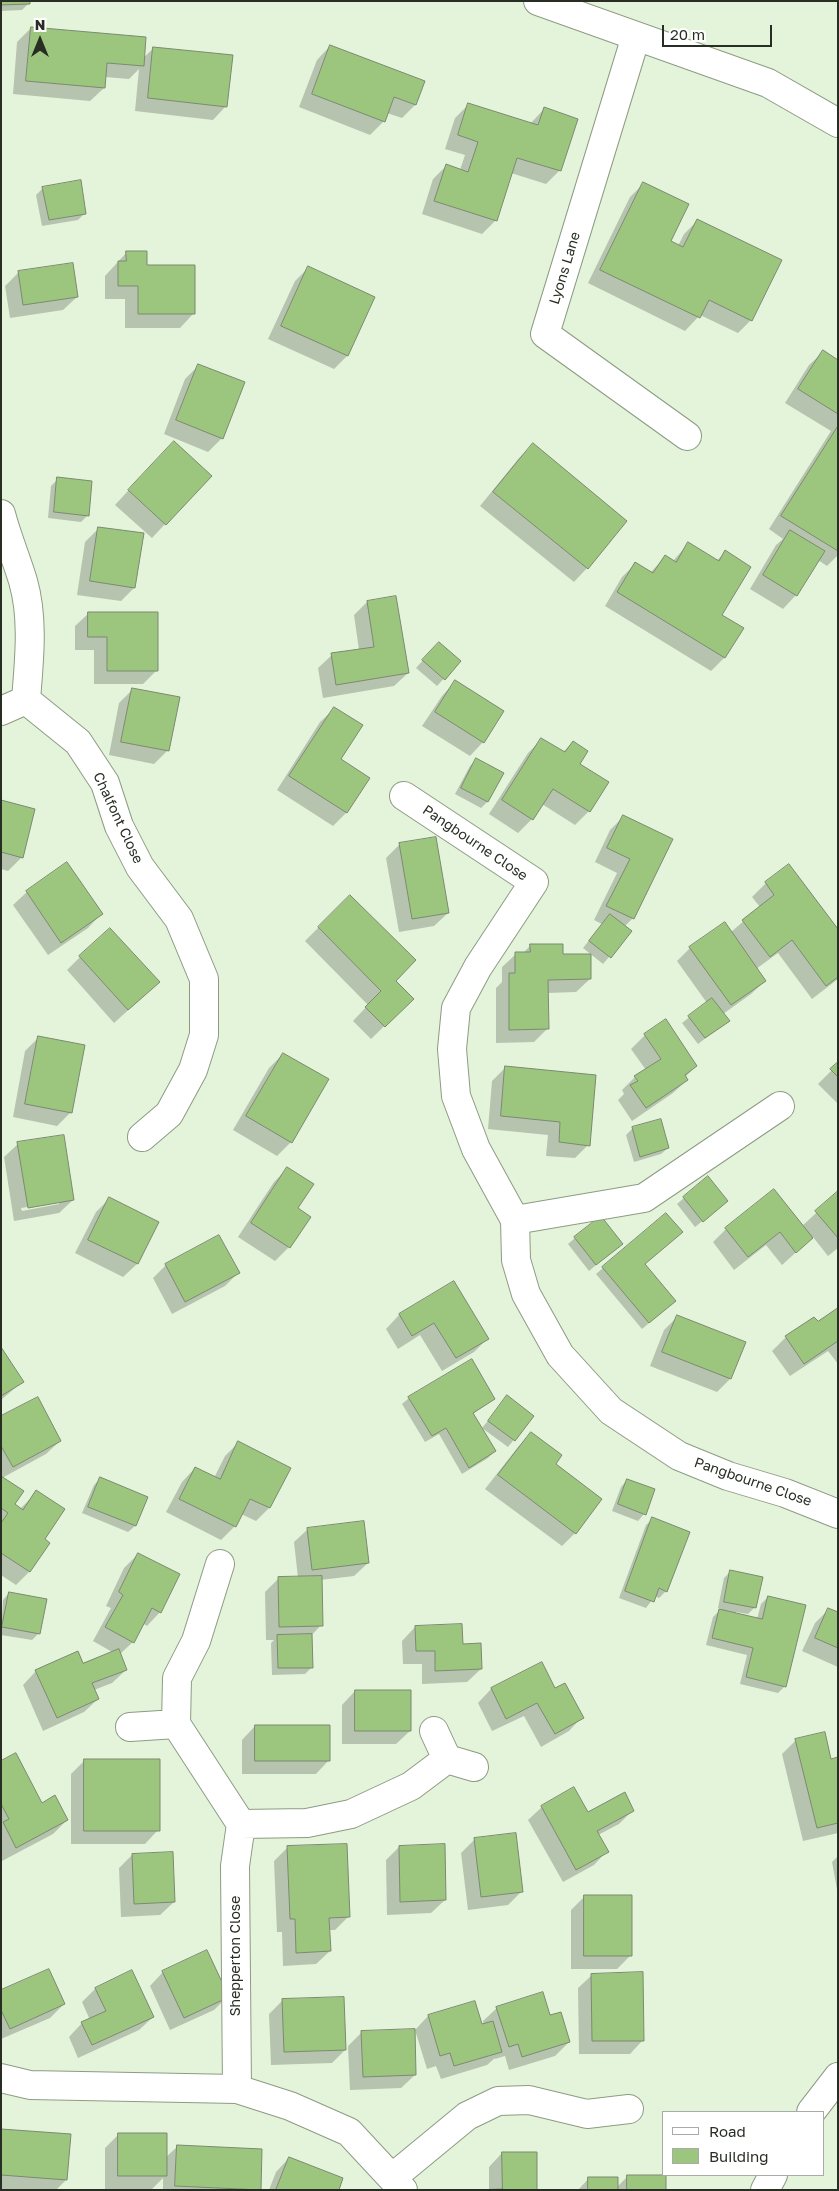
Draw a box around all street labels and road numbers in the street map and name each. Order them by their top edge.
street label: Lyons Lane [546,230,584,306]
street label: Chalfont Close [89,770,147,866]
street label: Pangbourne Close [419,802,531,884]
street label: Pangbourne Close [692,1454,814,1510]
street label: Shepperton Close [228,1896,244,2016]

